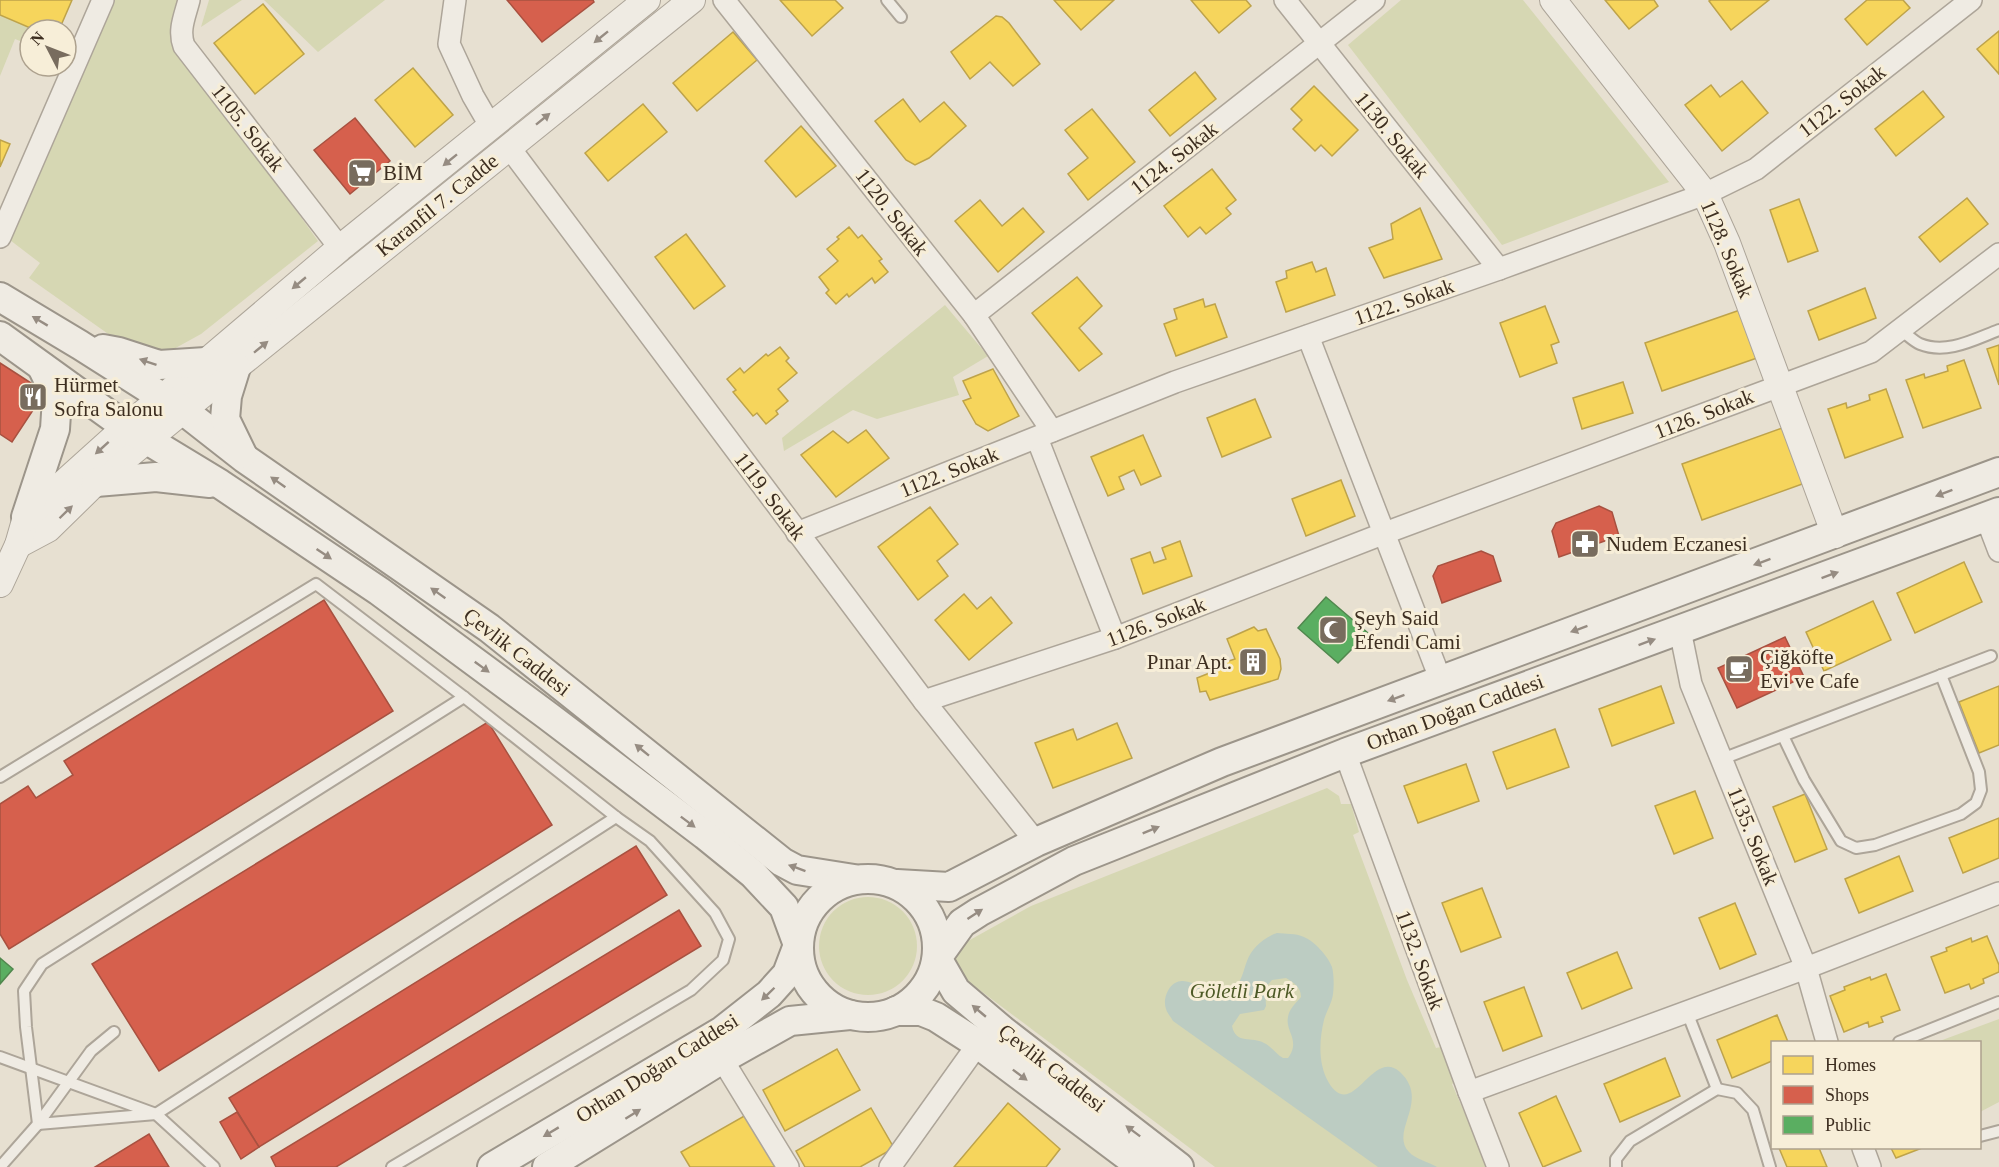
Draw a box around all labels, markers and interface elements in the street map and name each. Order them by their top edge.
north arrow [18,18,78,78]
text: N [27,28,48,48]
one-way arrow [593,30,609,43]
street label: 1122. Sokak [1794,59,1891,143]
street label: 1105. Sokak [206,80,290,177]
street label: 1130. Sokak [1350,87,1434,183]
one-way arrow [536,113,551,125]
street label: 1124. Sokak [1126,116,1223,200]
street label: Karanfil 7. Cadde [371,149,503,261]
one-way arrow [442,153,458,166]
supermarket icon: BİM [346,157,378,189]
place label: BİM [383,161,423,185]
street label: 1120. Sokak [850,164,934,261]
street label: 1128. Sokak [1696,196,1759,302]
street label: 1122. Sokak [1351,274,1458,330]
one-way arrow [292,276,307,289]
one-way arrow [32,316,48,327]
one-way arrow [253,340,269,353]
one-way arrow [139,356,157,366]
place label: Hürmet Sofra Salonu [54,373,164,421]
restaurant icon: Hürmet Sofra Salonu [17,381,49,413]
street label: 1126. Sokak [1651,384,1757,444]
one-way arrow [95,441,110,454]
street label: 1122. Sokak [896,441,1002,503]
street label: 1119. Sokak [729,447,811,545]
one-way arrow [270,476,286,488]
one-way arrow [1935,489,1953,498]
one-way arrow [58,505,72,519]
pharmacy icon: Nudem Eczanesi [1569,528,1601,560]
place label: Nudem Eczanesi [1606,532,1748,556]
one-way arrow [315,548,331,560]
one-way arrow [1753,557,1771,567]
one-way arrow [1821,569,1839,579]
one-way arrow [430,587,446,598]
street label: 1126. Sokak [1103,592,1209,652]
street label: Çevlik Caddesi [459,603,575,701]
place label: Şeyh Said Efendi Cami [1354,606,1461,654]
mosque icon: Şeyh Said Efendi Cami [1317,614,1349,646]
one-way arrow [1570,625,1588,635]
one-way arrow [1638,636,1656,646]
place label: Çiğköfte Evi ve Cafe [1760,645,1859,693]
building icon: Pınar Apt. [1237,646,1269,678]
place label: Pınar Apt. [1147,650,1232,674]
cafe icon: Çiğköfte Evi ve Cafe [1723,653,1755,685]
one-way arrow [474,661,490,673]
street label: Orhan Doğan Caddesi [1363,669,1547,755]
one-way arrow [1387,693,1405,703]
one-way arrow [634,744,650,757]
street label: 1135. Sokak [1722,783,1784,889]
one-way arrow [681,816,696,828]
one-way arrow [1142,825,1160,835]
one-way arrow [787,862,805,872]
street label: 1132. Sokak [1391,907,1449,1014]
one-way arrow [967,909,983,920]
park label: Göletli Park [1190,979,1295,1003]
one-way arrow [761,987,776,1001]
one-way arrow [972,1005,987,1018]
street label: Orhan Doğan Caddesi [572,1008,743,1128]
street label: Çevlik Caddesi [994,1019,1110,1117]
legend [1771,1041,1981,1149]
text: Homes [1825,1055,1876,1075]
one-way arrow [1012,1069,1027,1081]
text: Shops [1825,1085,1869,1105]
one-way arrow [625,1109,641,1120]
text: Public [1825,1115,1871,1135]
one-way arrow [1125,1125,1141,1138]
one-way arrow [543,1127,559,1138]

